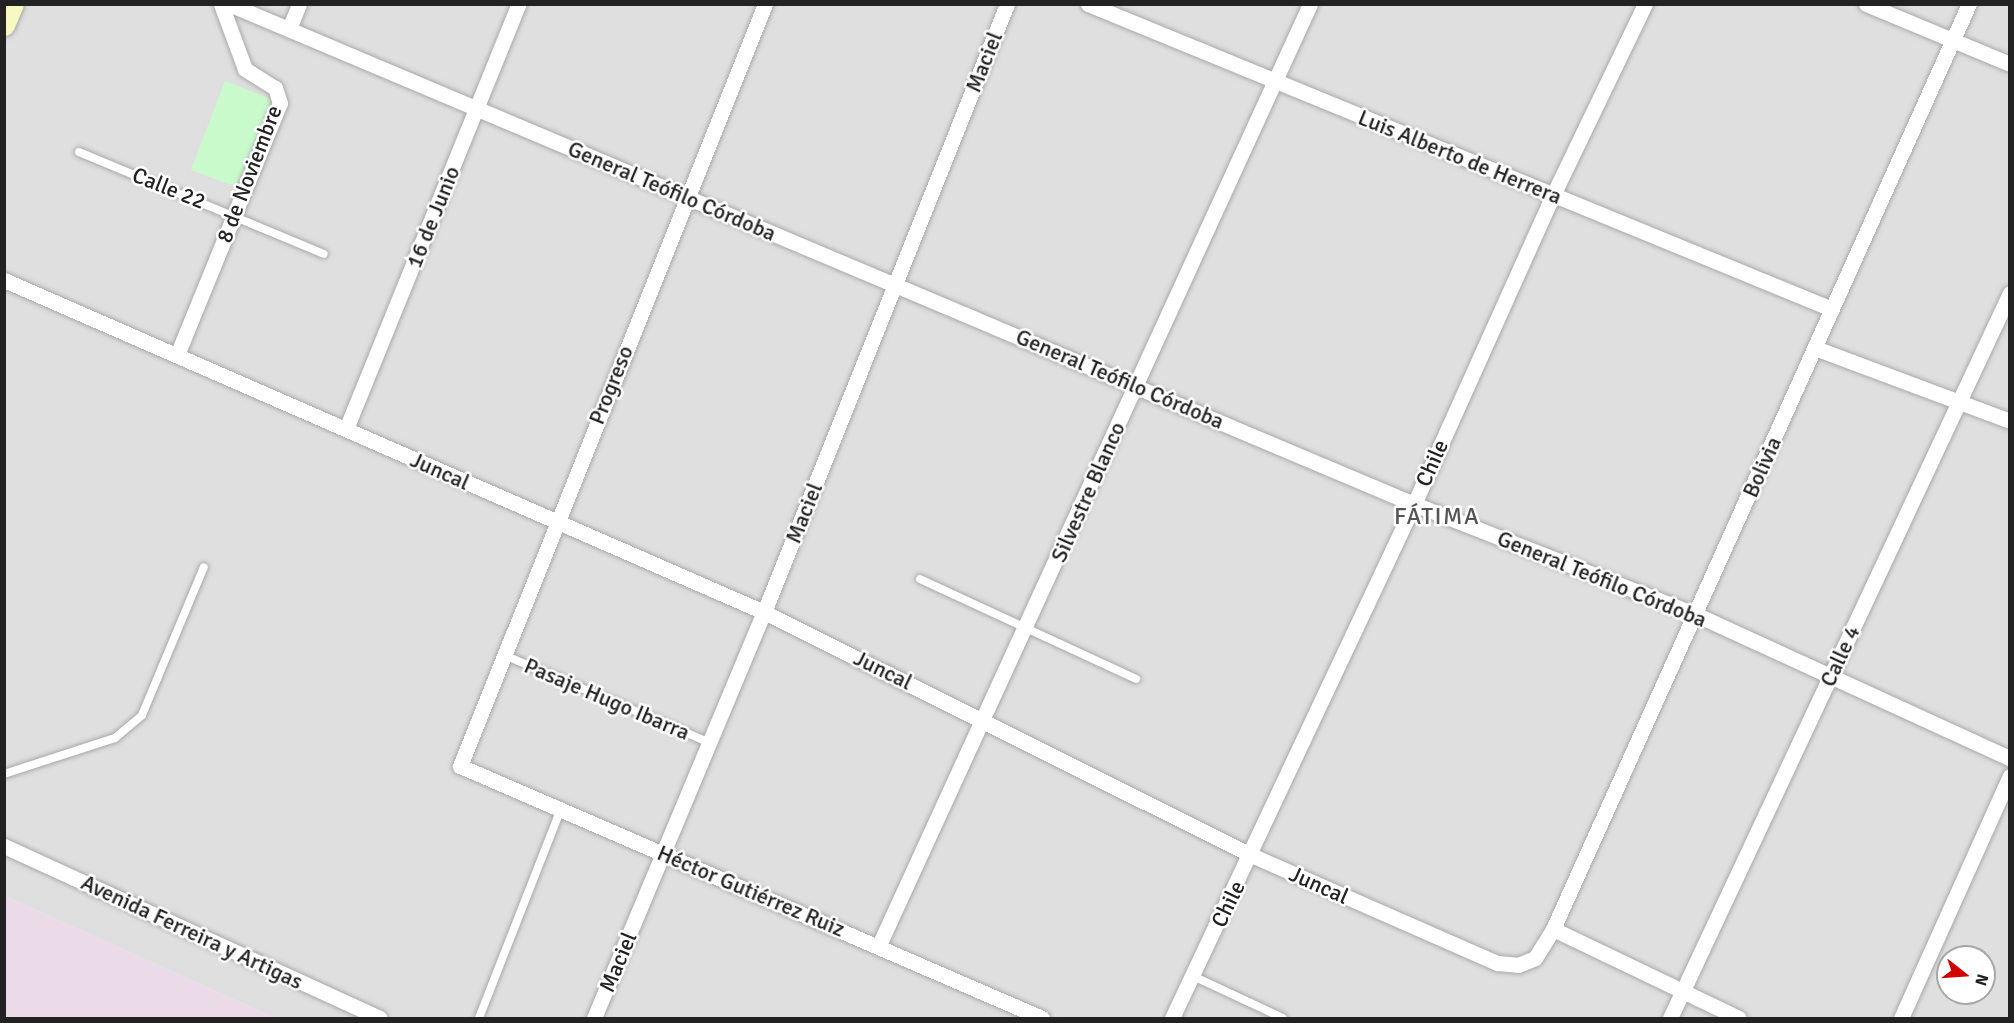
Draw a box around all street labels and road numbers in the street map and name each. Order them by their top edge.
street label: Maciel [960,28,1008,96]
street label: 8 de Noviembre [211,102,287,246]
street label: Luis Alberto de Herrera [1354,104,1566,210]
street label: General Teófilo Córdoba [564,135,780,247]
street label: Calle 22 [129,161,209,215]
street label: 16 de Junio [401,162,465,272]
street label: General Teófilo Córdoba [1012,323,1228,435]
street label: Progreso [583,342,639,428]
street label: Silvestre Blanco [1045,418,1131,566]
street label: Bolivia [1737,433,1787,501]
street label: Chile [1410,435,1454,491]
street label: Juncal [406,446,474,496]
street label: Maciel [780,479,828,547]
street label: General Teófilo Córdoba [1493,525,1711,633]
street label: Calle 4 [1814,621,1866,691]
street label: Juncal [849,645,917,695]
street label: Pasaje Hugo Ibarra [520,652,694,746]
street label: Héctor Gutiérrez Ruiz [653,840,849,942]
street label: Juncal [1285,860,1353,910]
street label: Avenida Ferreira y Artigas [77,869,307,995]
street label: Chile [1206,876,1250,932]
street label: Maciel [594,928,642,996]

